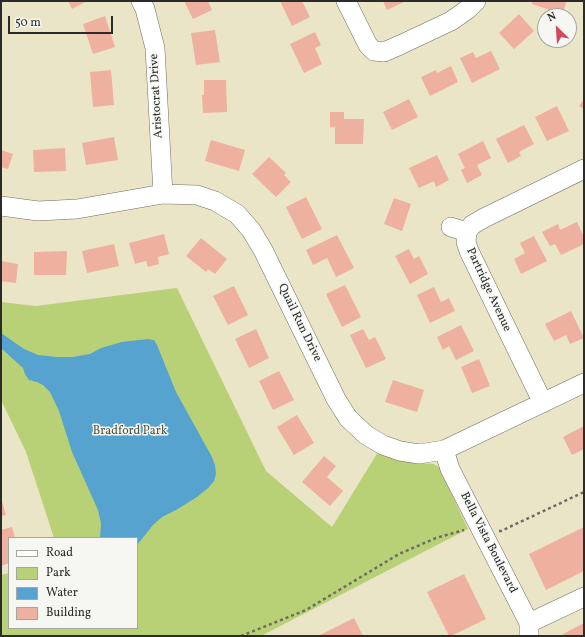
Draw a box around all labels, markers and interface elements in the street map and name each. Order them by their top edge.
scale bar [10,8,115,34]
north arrow [537,8,577,48]
text: N [545,9,559,26]
text: 50 m [15,15,41,31]
street label: Aristocrat Drive [148,53,166,139]
street label: Partridge Avenue [462,246,514,334]
street label: Quail Run Drive [274,282,324,364]
park label: Bradford Park [93,425,167,439]
street label: Bella Vista Boulevard [456,490,520,596]
legend [8,537,138,629]
text: Road [46,545,73,561]
text: Park [46,565,71,581]
text: Water [46,585,78,601]
text: Building [46,605,91,621]

